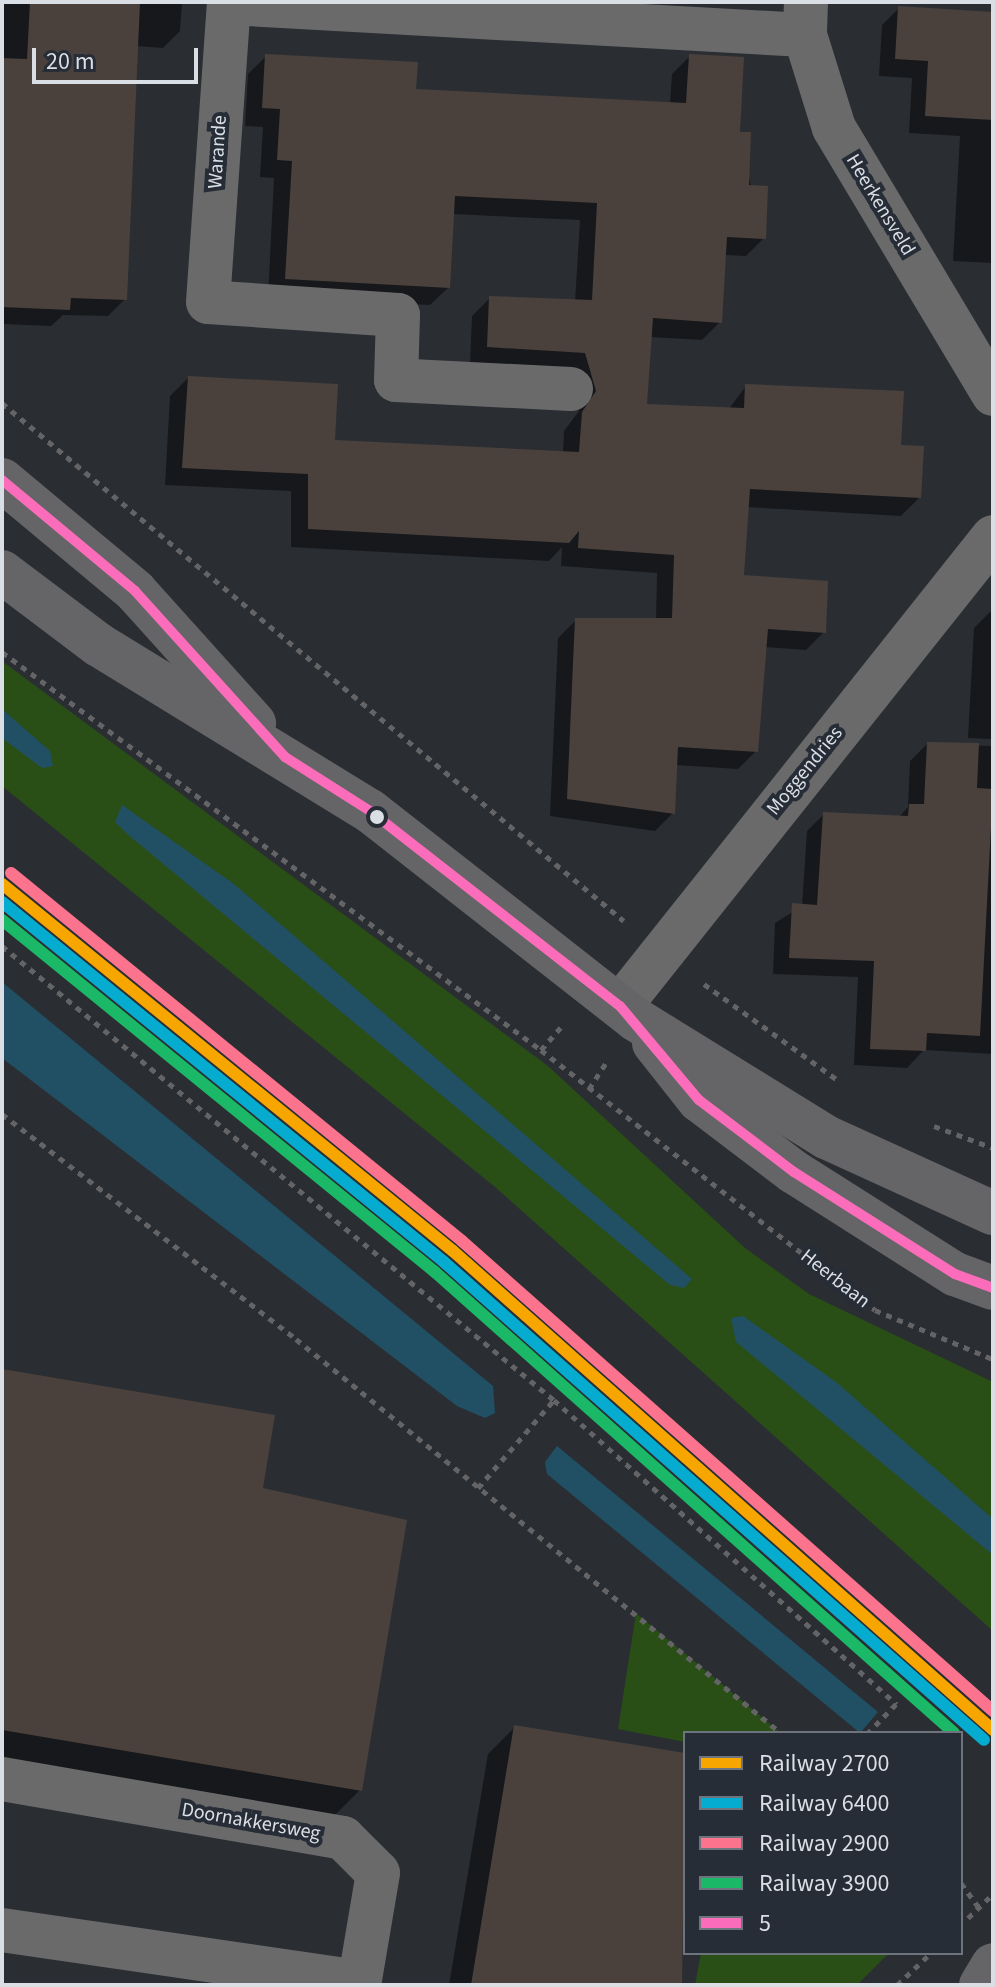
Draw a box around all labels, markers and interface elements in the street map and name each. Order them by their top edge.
scale bar [36,32,202,82]
text: 20 m [46,44,95,79]
street label: Warande [203,114,233,190]
street label: Heerkensveld [840,150,920,260]
street label: Moggendries [762,722,848,820]
unlabelled marker [369,809,385,825]
street label: Heerbaan [795,1244,875,1314]
legend [683,1731,963,1955]
text: Railway 2700 [759,1746,890,1781]
text: Railway 6400 [759,1786,890,1821]
street label: Doornakkersweg [180,1798,322,1846]
text: Railway 2900 [759,1826,890,1861]
text: Railway 3900 [759,1866,890,1901]
text: 5 [759,1906,771,1941]

